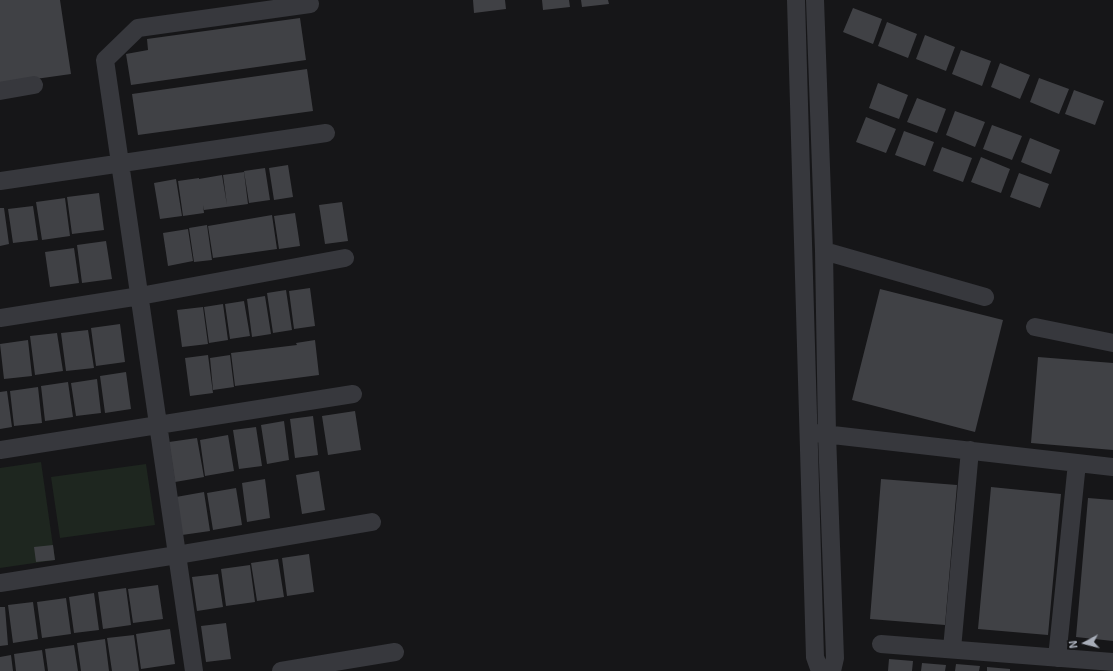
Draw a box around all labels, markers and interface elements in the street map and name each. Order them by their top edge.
north arrow [1065,623,1105,663]
text: N [1066,640,1080,649]

